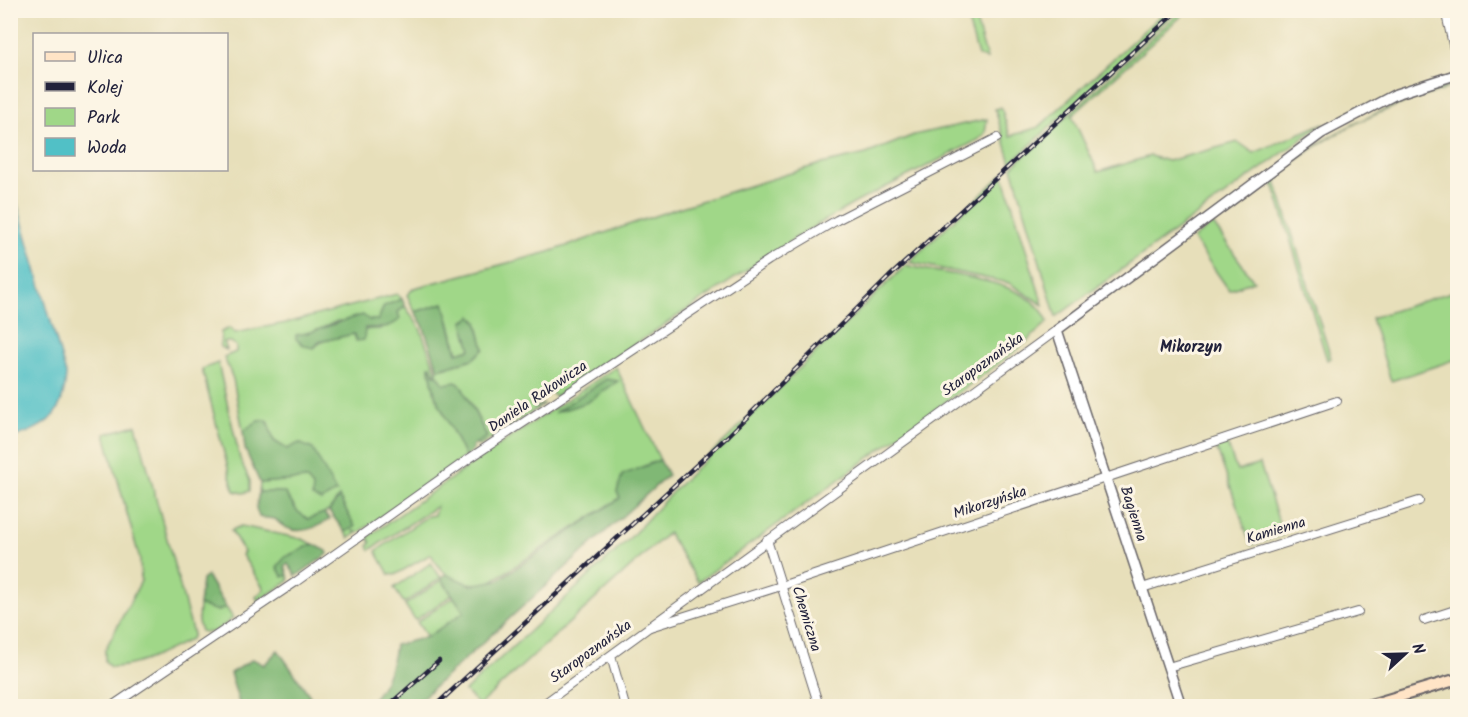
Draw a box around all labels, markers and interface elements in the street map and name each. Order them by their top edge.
legend [33,33,228,171]
text: Ulica [87,44,123,73]
text: Kolej [87,74,124,103]
text: Park [87,104,120,133]
text: Woda [87,134,127,163]
street label: Staropoznańska [937,327,1029,403]
district label: Mikorzyn [1160,335,1222,360]
street label: Daniela Rakowicza [483,355,593,439]
street label: Mikorzyńska [950,480,1030,526]
street label: Bagienna [1113,483,1153,545]
street label: Kamienna [1243,511,1309,551]
street label: Chemiczna [785,583,827,655]
street label: Staropoznańska [545,614,637,690]
north arrow [1375,624,1435,684]
text: N [1404,640,1431,658]

